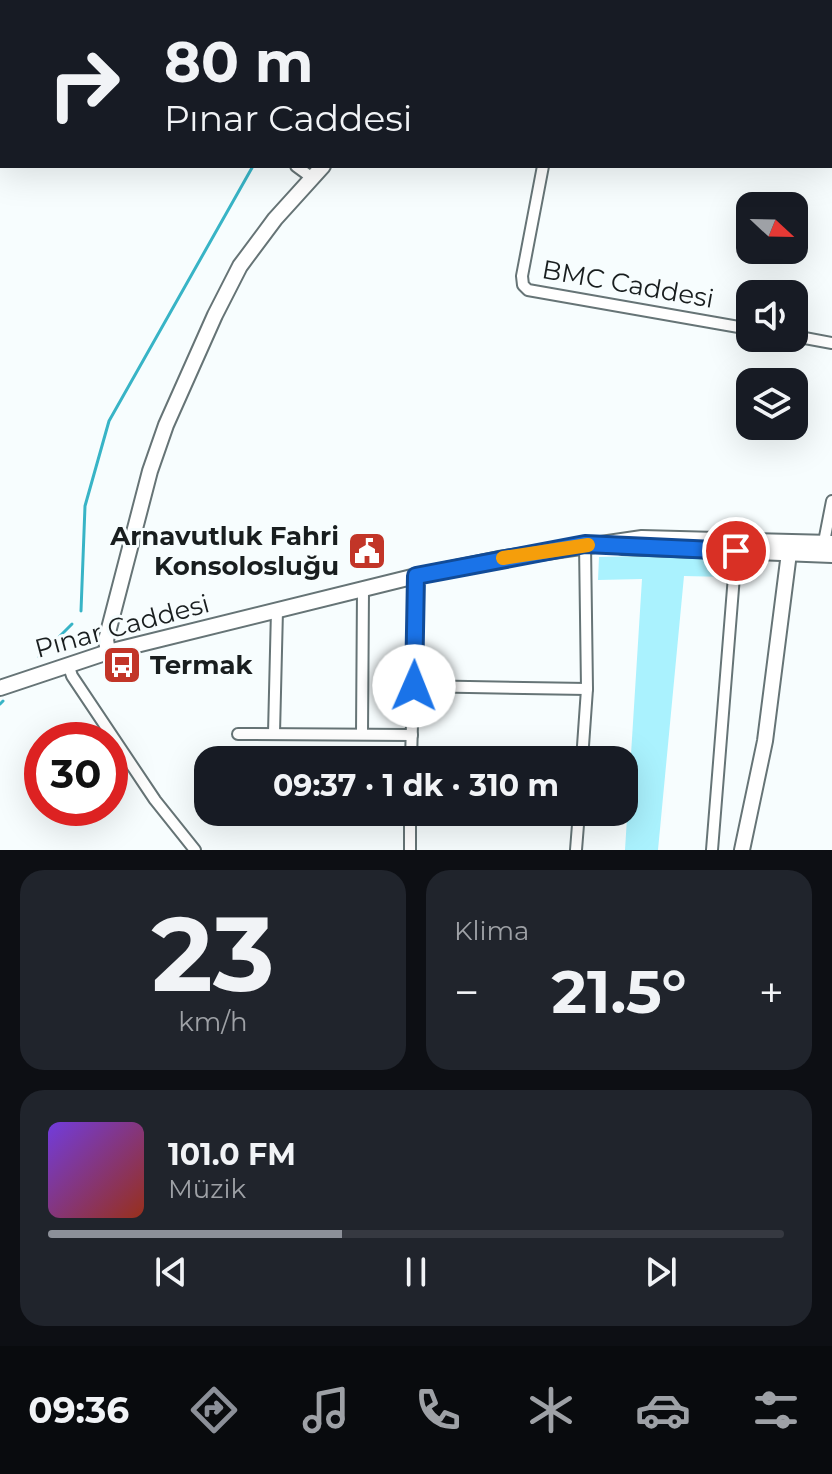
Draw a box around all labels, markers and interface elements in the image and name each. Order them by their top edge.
text: 80 m [164,28,314,96]
icon: right [32,32,136,136]
text: Pınar Caddesi [164,96,412,140]
north arrow [736,192,808,264]
map controls [736,192,808,440]
street label: BMC Caddesi [540,253,716,315]
button: sound [736,280,808,352]
button: layers [736,368,808,440]
pin [702,517,770,585]
place label: Arnavutluk Fahri Konsolosluğu [109,520,339,582]
icon: arrive [714,529,758,573]
public building icon: Arnavutluk Fahri Konsolosluğu [346,530,388,572]
street label: Pınar Caddesi [31,587,213,665]
bus stop icon: Termak [101,644,143,686]
position arrow [372,644,456,728]
place label: Termak [150,649,253,681]
speed limit sign: 30 [24,722,128,826]
text: 09:37 · 1 dk · 310 m [273,767,559,804]
text: 23 [152,890,274,1017]
text: Klima [454,915,529,947]
text: 21.5° [551,955,687,1028]
text: − [454,965,479,1019]
text: + [759,965,784,1019]
text: km/h [178,1006,248,1038]
text: 101.0 FM [168,1136,296,1173]
text: Müzik [168,1173,246,1205]
icon: previous [149,1250,193,1294]
icon: pause [394,1250,438,1294]
icon: next [639,1250,683,1294]
icon: directions [186,1382,242,1438]
icon: music [298,1382,354,1438]
icon: phone [410,1382,466,1438]
icon: climate [523,1382,579,1438]
icon: car [635,1382,691,1438]
icon: filters [748,1382,804,1438]
text: 09:36 [28,1388,129,1432]

